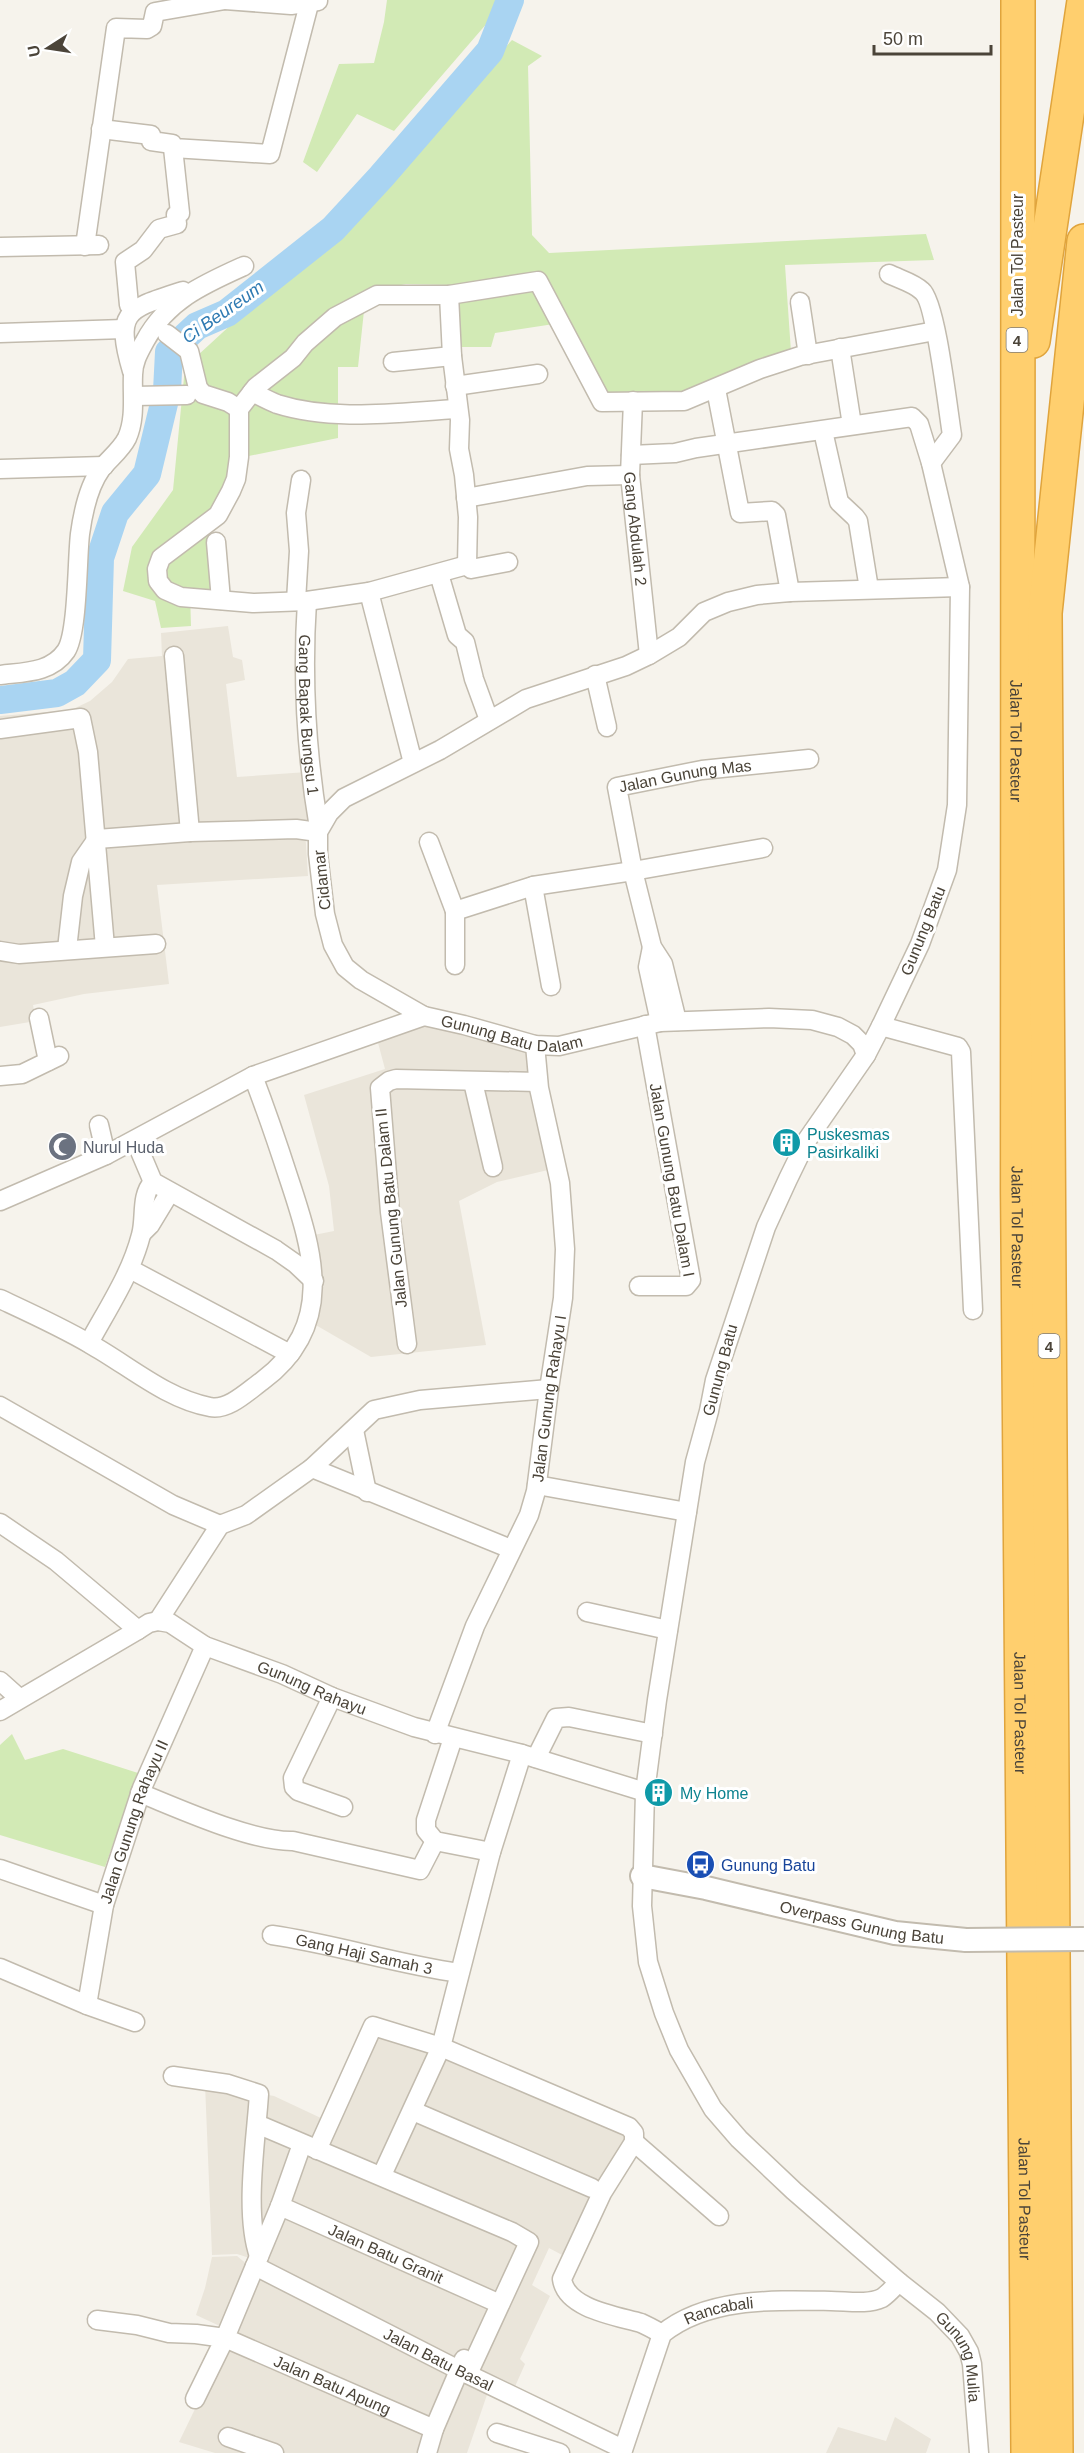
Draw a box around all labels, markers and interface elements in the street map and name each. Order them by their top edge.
north arrow [18,18,78,78]
scale bar [874,18,991,56]
text: 50 m [883,29,923,49]
text: U [24,44,43,58]
street label: Jalan Tol Pasteur [1009,193,1026,316]
water label: Ci Beureum [178,277,268,347]
road number: 4 [1006,328,1028,352]
street label: Gang Abdulah 2 [621,471,650,587]
street label: Gang Bapak Bungsu 1 [296,634,322,796]
street label: Jalan Tol Pasteur [1008,680,1025,803]
street label: Jalan Gunung Mas [617,756,752,795]
street label: Cidamar [310,848,334,911]
street label: Gunung Batu [897,884,949,978]
street label: Gunung Batu Dalam [439,1012,584,1055]
street label: Jalan Gunung Batu Dalam I [647,1082,697,1278]
street label: Jalan Gunung Batu Dalam II [372,1107,410,1309]
place label: Puskesmas Pasirkaliki [807,1126,890,1161]
building icon: Puskesmas Pasirkaliki [770,1127,802,1159]
mosque icon: Nurul Huda [46,1131,78,1163]
place label: Nurul Huda [83,1139,164,1156]
street label: Jalan Tol Pasteur [1009,1166,1027,1289]
street label: Jalan Gunung Rahayu I [529,1314,569,1483]
street label: Gunung Batu [700,1322,740,1418]
road number: 4 [1038,1334,1060,1358]
street label: Jalan Tol Pasteur [1012,1652,1030,1775]
street label: Gunung Rahayu [255,1657,369,1717]
street label: Jalan Gunung Rahayu II [97,1737,171,1906]
building icon: My Home [643,1777,675,1809]
place label: My Home [680,1785,749,1802]
bus stop icon: Gunung Batu [684,1849,716,1881]
place label: Gunung Batu [721,1857,815,1874]
street label: Overpass Gunung Batu [778,1897,945,1946]
street label: Gang Haji Samah 3 [294,1931,434,1977]
street label: Jalan Tol Pasteur [1016,2138,1034,2261]
street label: Jalan Batu Granit [326,2220,446,2286]
street label: Rancabali [681,2294,754,2327]
street label: Gunung Mulia [933,2308,983,2403]
street label: Jalan Batu Basal [381,2325,496,2394]
street label: Jalan Batu Apung [272,2352,393,2418]

